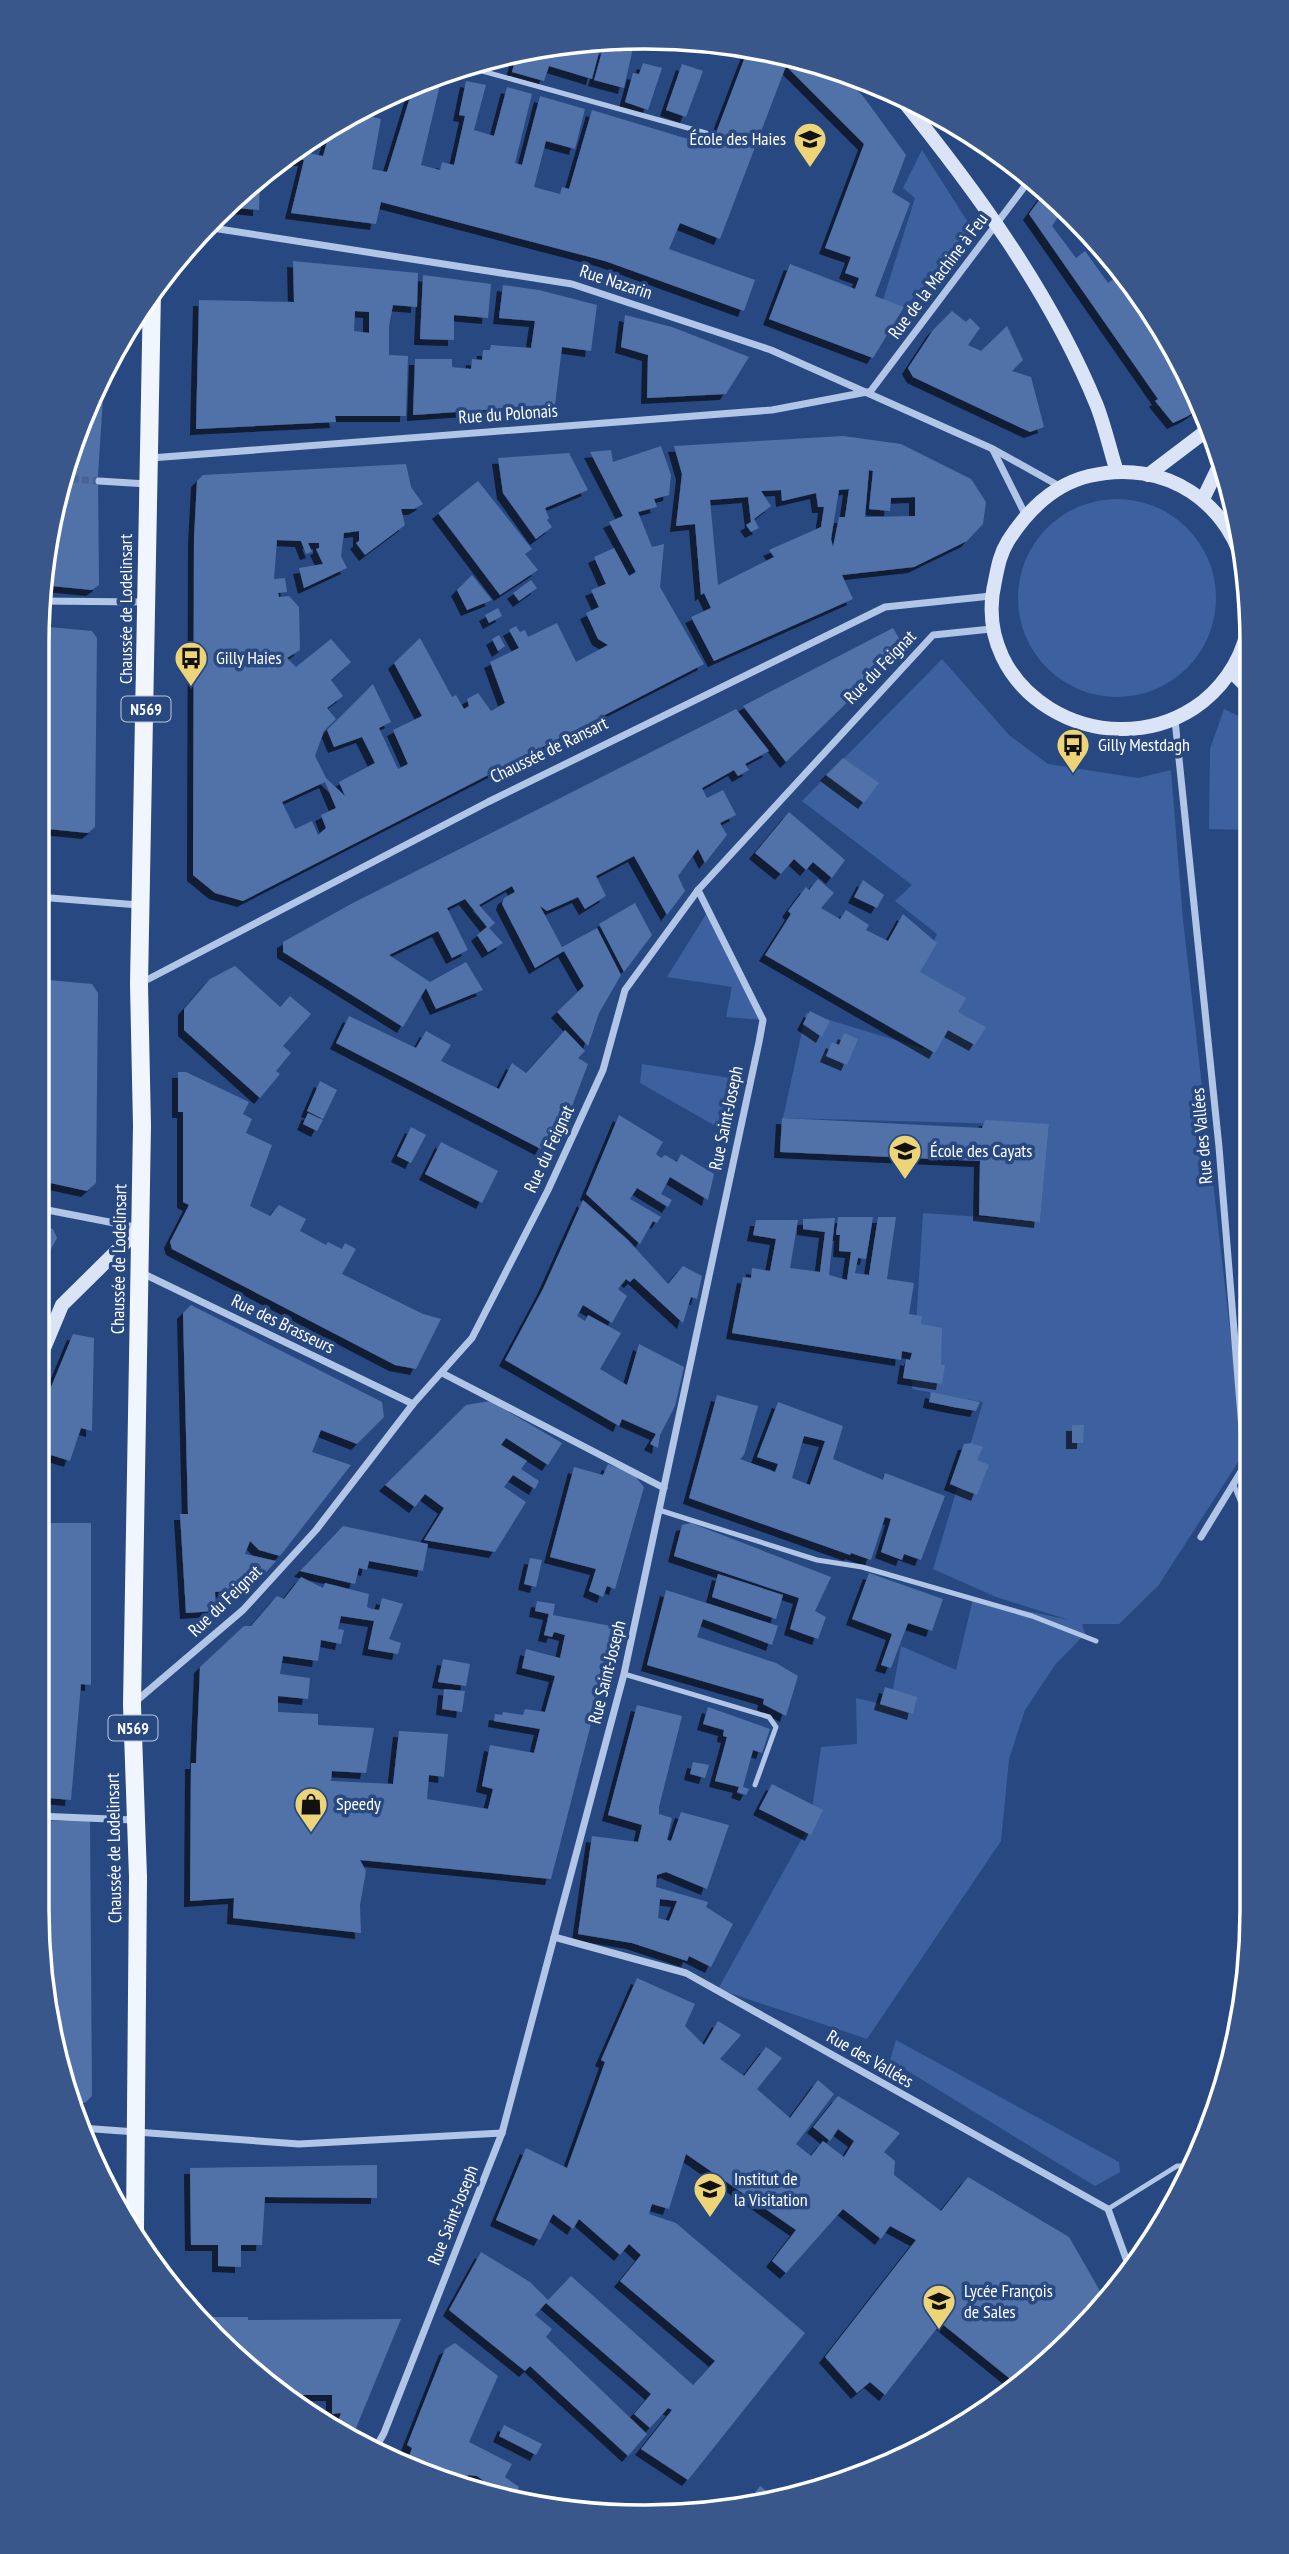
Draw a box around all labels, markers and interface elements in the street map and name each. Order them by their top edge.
school or university icon: École des Haies [791,120,829,169]
place label: École des Haies [690,127,786,150]
street label: Rue de la Machine à Feu [883,208,992,343]
street label: Rue Nazarin [577,259,655,304]
street label: Rue du Polonais [458,399,558,428]
street label: Chaussée de Lodelinsart [114,534,137,684]
street label: Rue du Feignat [839,625,920,708]
bus stop icon: Gilly Haies [172,639,210,688]
place label: Gilly Haies [216,646,281,669]
road number: N569 [122,696,170,722]
street label: Chaussée de Ransart [486,711,612,788]
bus stop icon: Gilly Mestdagh [1054,726,1092,775]
place label: Gilly Mestdagh [1098,733,1190,756]
street label: Rue Saint-Joseph [703,1064,748,1172]
street label: Rue des Vallées [1186,1087,1217,1185]
street label: Rue du Feignat [518,1101,579,1196]
school or university icon: École des Cayats [886,1132,924,1181]
place label: École des Cayats [930,1139,1032,1162]
street label: Chaussée de Lodelinsart [106,1184,131,1334]
street label: Rue des Brasseurs [228,1289,339,1358]
street label: Rue du Feignat [183,1560,266,1641]
street label: Rue Saint-Joseph [583,1618,630,1726]
road number: N569 [108,1716,158,1740]
street label: Chaussée de Lodelinsart [101,1773,126,1923]
shop icon: Speedy [292,1785,330,1834]
place label: Speedy [336,1792,381,1815]
street label: Rue des Vallées [823,2025,918,2093]
street label: Rue Saint-Joseph [422,2162,483,2268]
place label: Institut de la Visitation [734,2167,808,2211]
school or university icon: Institut de la Visitation [691,2170,729,2219]
place label: Lycée François de Sales [964,2279,1053,2323]
school or university icon: Lycée François de Sales [920,2282,958,2331]

